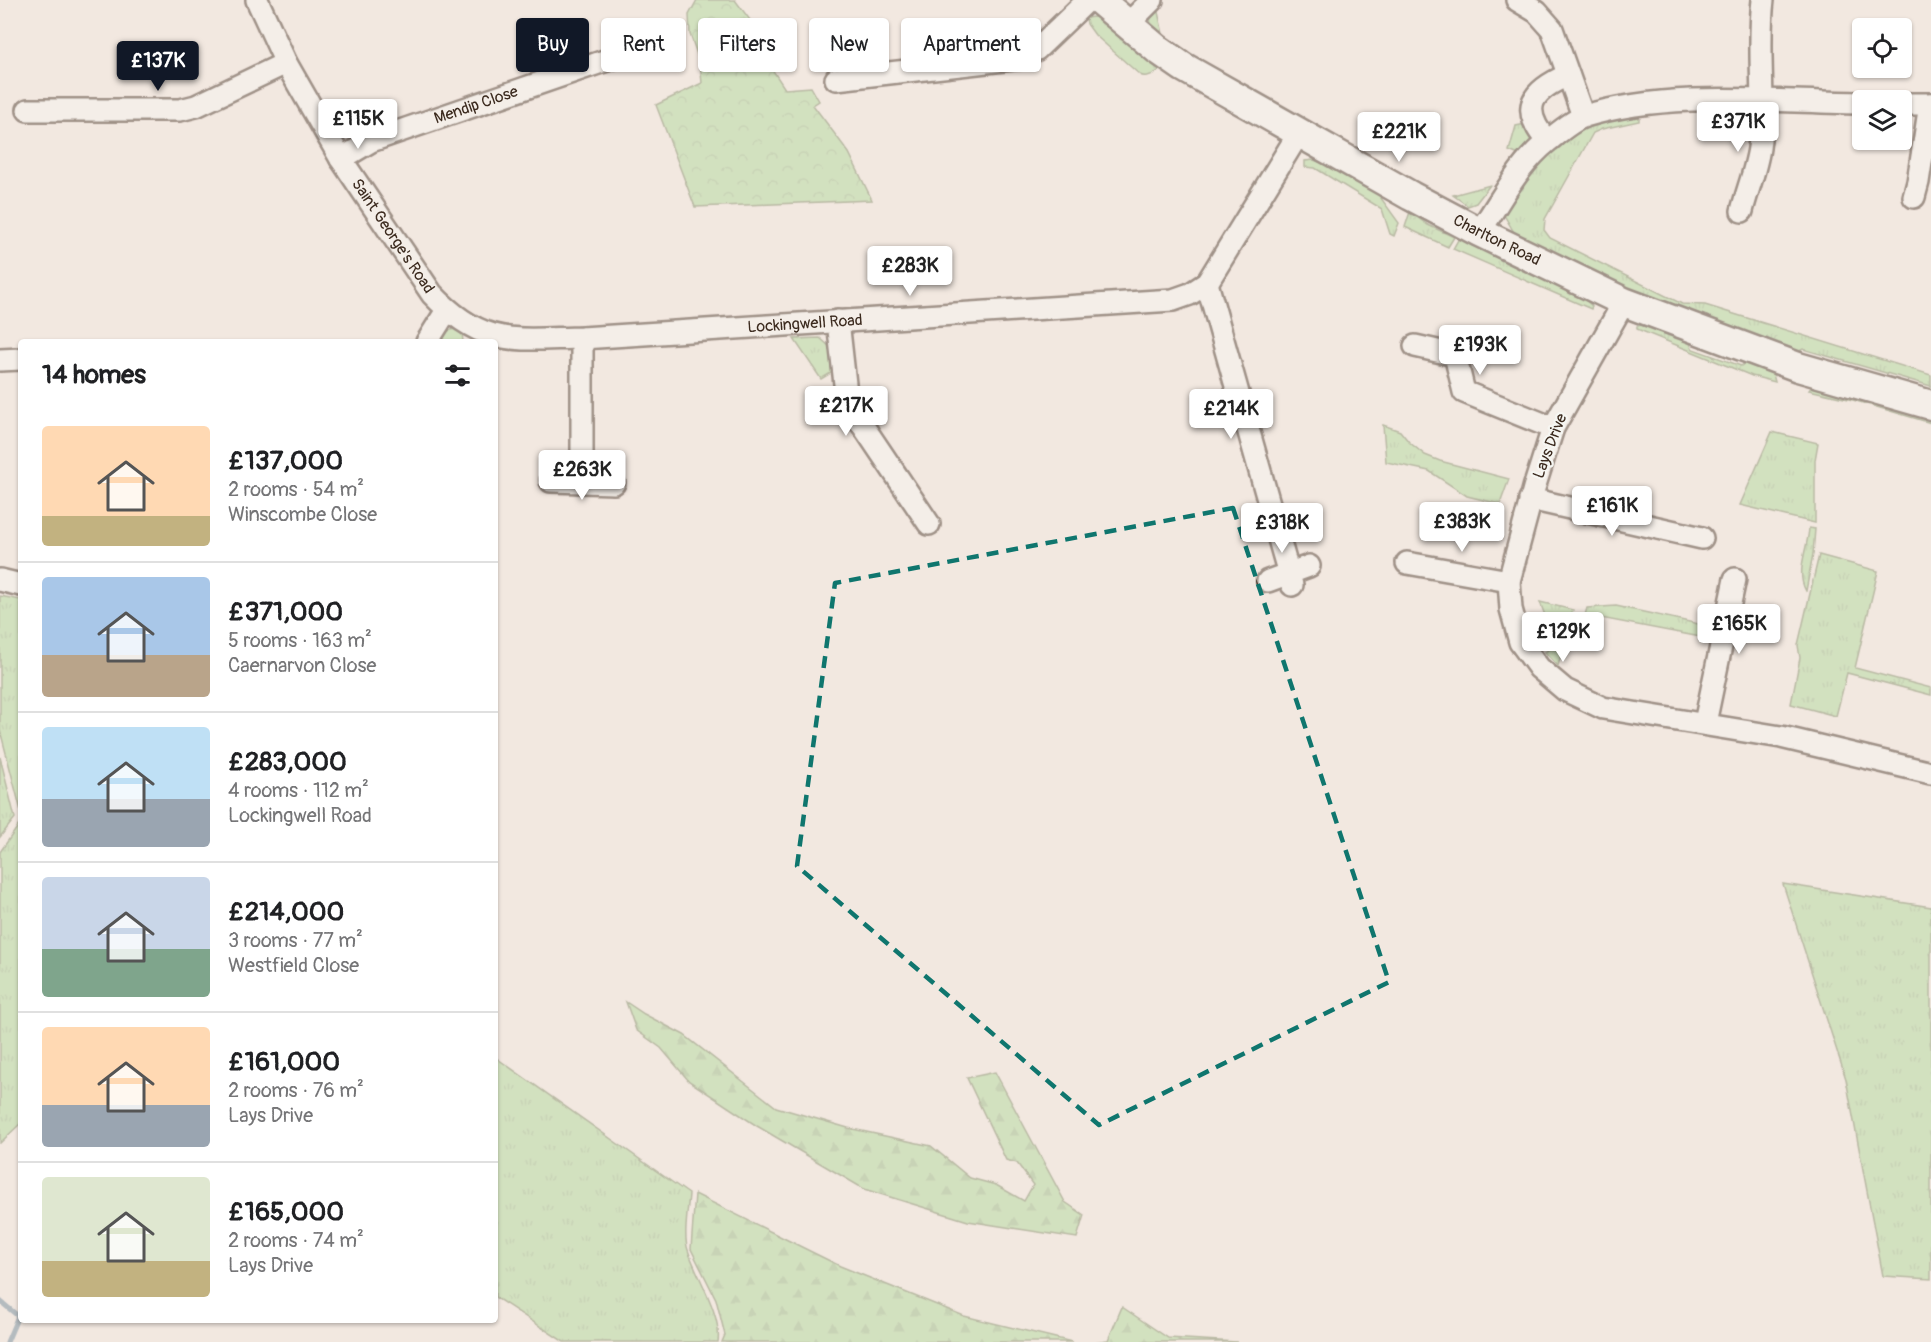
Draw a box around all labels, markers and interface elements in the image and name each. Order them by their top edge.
chip: Buy [516,18,589,72]
chip: Rent [601,18,686,72]
chip: Filters [698,18,797,72]
chip: New [809,18,889,72]
chip: Apartment [901,18,1041,72]
map controls [1852,18,1912,150]
button: locate [1852,18,1912,78]
pin: £137K [116,41,200,92]
text: £137K [131,48,185,73]
street label: Mendip Close [432,81,521,129]
button: layers [1852,90,1912,150]
pin: £115K [316,99,400,150]
pin: £371K [1696,102,1780,153]
text: £115K [332,106,384,131]
text: £371K [1711,109,1765,134]
pin: £221K [1357,112,1441,163]
text: £221K [1371,119,1427,144]
street label: Saint George's Road [347,175,439,297]
street label: Charlton Road [1450,210,1544,270]
pin: £283K [868,246,952,297]
text: £283K [881,253,939,278]
street label: Lockingwell Road [747,310,863,337]
pin: £193K [1438,325,1522,376]
text: £193K [1453,332,1507,357]
text: 14 homes [42,359,146,391]
icon: filters [441,359,474,392]
pin: £217K [804,386,888,437]
pin: £214K [1189,389,1273,440]
text: £217K [819,393,873,418]
text: £214K [1203,396,1259,421]
street label: Lays Drive [1528,411,1572,481]
text: £137,000 [228,445,343,477]
icon: home [90,450,162,522]
pin: £263K [540,450,624,501]
text: £263K [553,457,611,482]
text: 2 rooms · 54 m² [228,477,364,502]
pin: £161K [1570,486,1654,537]
text: £161K [1586,493,1638,518]
text: Winscombe Close [228,502,377,527]
pin: £383K [1420,502,1504,553]
pin: £318K [1240,503,1324,554]
text: £383K [1433,509,1491,534]
text: £318K [1255,510,1309,535]
text: £371,000 [228,596,343,628]
icon: home [90,601,162,673]
pin: £165K [1697,604,1781,655]
text: £165K [1711,611,1767,636]
pin: £129K [1521,612,1605,663]
text: £129K [1536,619,1590,644]
text: 5 rooms · 163 m² [228,628,372,653]
text: Caernarvon Close [228,653,376,678]
text: £283,000 [228,746,347,778]
icon: home [90,751,162,823]
text: 4 rooms · 112 m² [228,778,369,803]
text: Lockingwell Road [228,803,372,828]
text: £214,000 [228,896,344,928]
icon: home [90,901,162,973]
text: 3 rooms · 77 m² [228,928,363,953]
text: Westfield Close [228,953,359,978]
text: £161,000 [228,1046,340,1078]
icon: home [90,1051,162,1123]
text: 2 rooms · 76 m² [228,1078,364,1103]
text: Lays Drive [228,1103,313,1128]
text: £165,000 [228,1196,344,1228]
icon: home [90,1201,162,1273]
text: 2 rooms · 74 m² [228,1228,364,1253]
text: Lays Drive [228,1253,313,1278]

